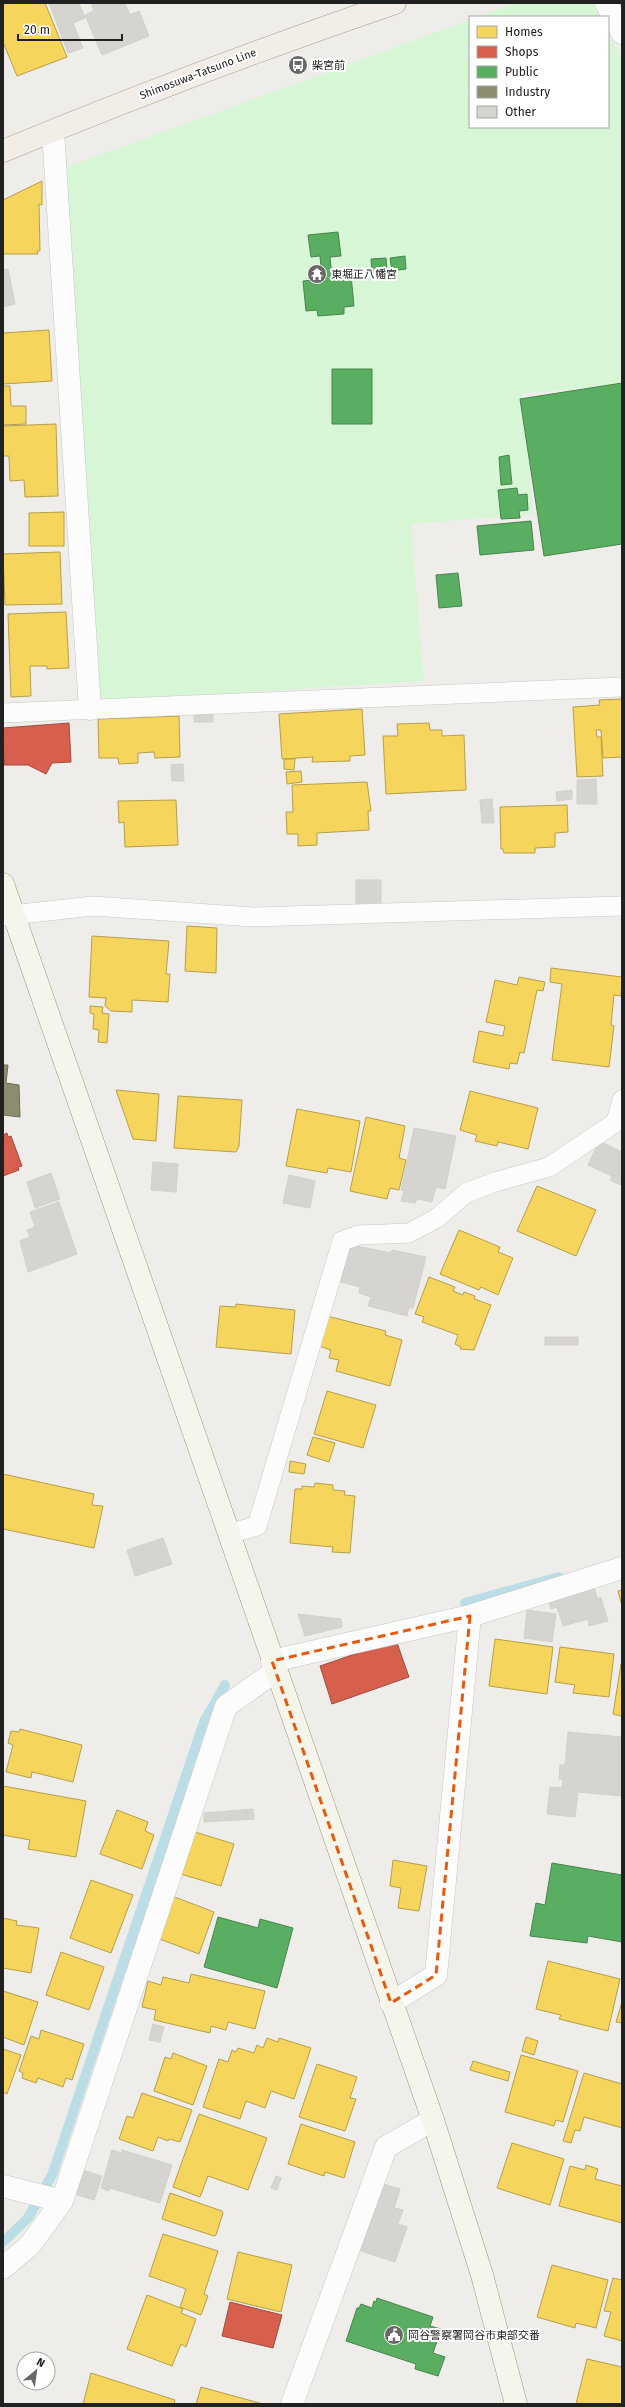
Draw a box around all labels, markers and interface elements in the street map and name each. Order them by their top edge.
scale bar [18,16,122,42]
legend [469,16,609,128]
text: 20 m [24,23,50,37]
text: Homes [505,25,543,39]
text: Shops [505,45,539,59]
street label: Shimosuwa-Tatsuno Line [138,46,258,102]
bus stop icon: 柴宮前 [287,54,309,76]
place label: 柴宮前 [312,59,345,72]
text: Public [505,65,539,79]
text: Industry [505,85,550,99]
text: Other [505,105,536,119]
temple icon: 東堀正八幡宮 [306,263,328,285]
place label: 東堀正八幡宮 [331,268,397,281]
public building icon: 岡谷警察署岡谷市東部交番 [383,2324,405,2346]
place label: 岡谷警察署岡谷市東部交番 [408,2329,540,2342]
north arrow [16,2351,56,2391]
text: N [34,2355,47,2370]

